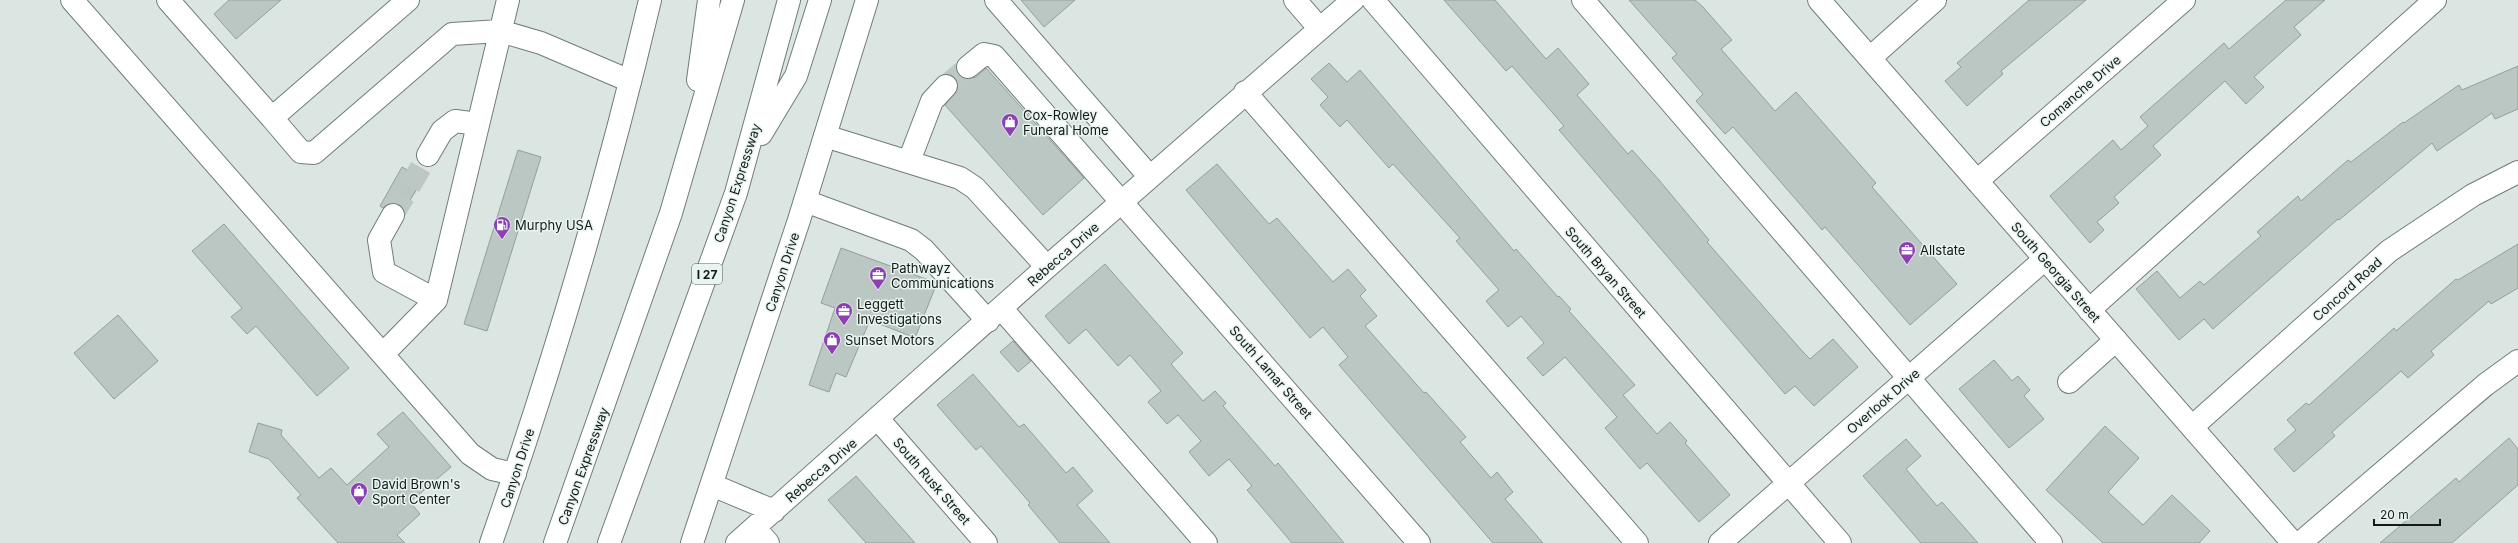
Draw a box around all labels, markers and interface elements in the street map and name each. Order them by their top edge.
street label: Comanche Drive [2036,51,2124,131]
place label: Cox-Rowley Funeral Home [1023,107,1109,138]
shop icon: Cox-Rowley Funeral Home [1000,112,1020,137]
street label: Canyon Expressway [710,121,764,245]
fuel station icon: Murphy USA [492,215,512,240]
place label: Murphy USA [515,217,593,233]
street label: South Georgia Street [2008,218,2104,326]
street label: Rebecca Drive [1024,219,1102,289]
street label: South Bryan Street [1562,223,1650,321]
street label: Canyon Drive [762,230,802,314]
office icon: Allstate [1897,240,1917,265]
place label: Allstate [1920,242,1965,258]
street label: Concord Road [2309,254,2385,324]
place label: Pathwayz Communications [891,260,994,291]
road number: I 27 [692,264,722,284]
office icon: Pathwayz Communications [868,265,888,290]
place label: Leggett Investigations [857,296,942,327]
office icon: Leggett Investigations [834,301,854,326]
street label: South Lamar Street [1226,322,1316,422]
shop icon: Sunset Motors [822,330,842,355]
place label: Sunset Motors [845,332,934,348]
street label: Overlook Drive [1843,365,1923,437]
street label: Canyon Expressway [554,405,612,527]
street label: Canyon Drive [497,426,537,510]
street label: South Rusk Street [890,434,974,528]
street label: Rebecca Drive [782,435,860,505]
place label: David Brown's Sport Center [372,476,461,507]
shop icon: David Brown's Sport Center [349,481,369,506]
scale bar [2374,501,2440,527]
text: 20 m [2380,507,2409,522]

